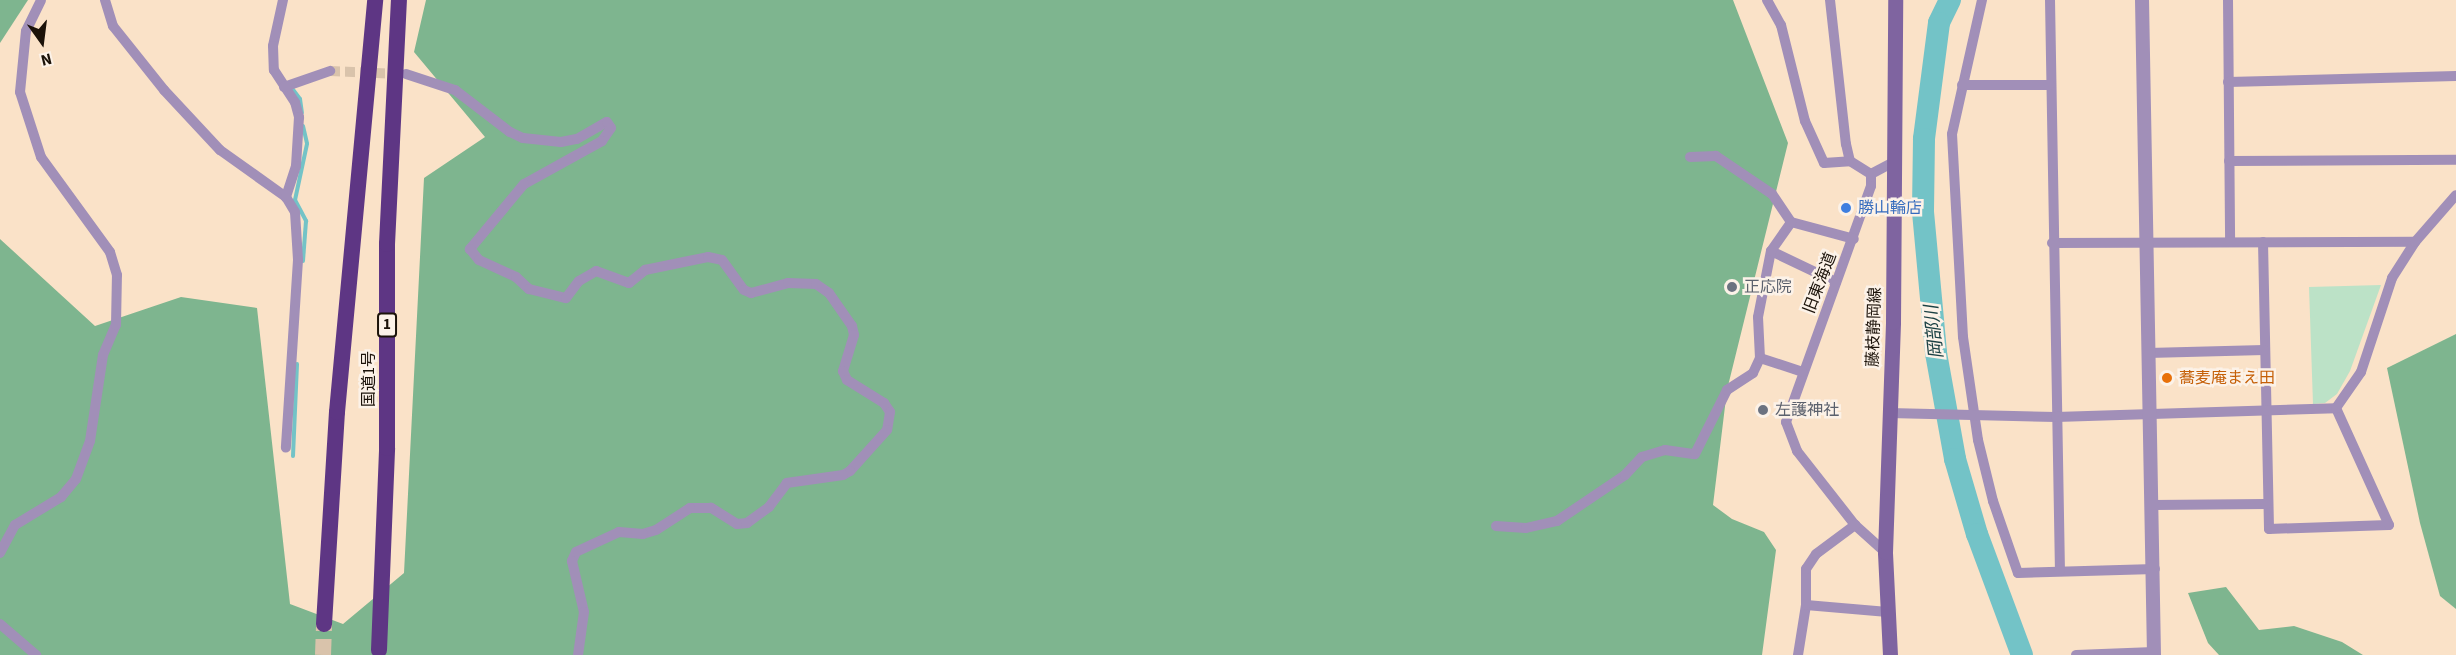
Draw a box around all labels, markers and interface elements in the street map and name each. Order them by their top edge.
north arrow [12,12,72,72]
text: N [39,48,54,71]
place label: 勝山輪店 [1858,198,1922,218]
marker: 勝山輪店 [1839,201,1853,215]
street label: 旧東海道 [1800,250,1840,316]
place label: 正応院 [1744,277,1792,297]
marker: 正応院 [1725,280,1739,294]
street label: 藤枝静岡線 [1863,287,1885,367]
water label: 岡部川 [1921,304,1949,360]
road number: 1 [376,313,398,337]
street label: 国道1号 [359,351,379,407]
place label: 蕎麦庵まえ田 [2179,368,2275,388]
marker: 蕎麦庵まえ田 [2160,371,2174,385]
place label: 左護神社 [1775,400,1839,420]
marker: 左護神社 [1756,403,1770,417]

